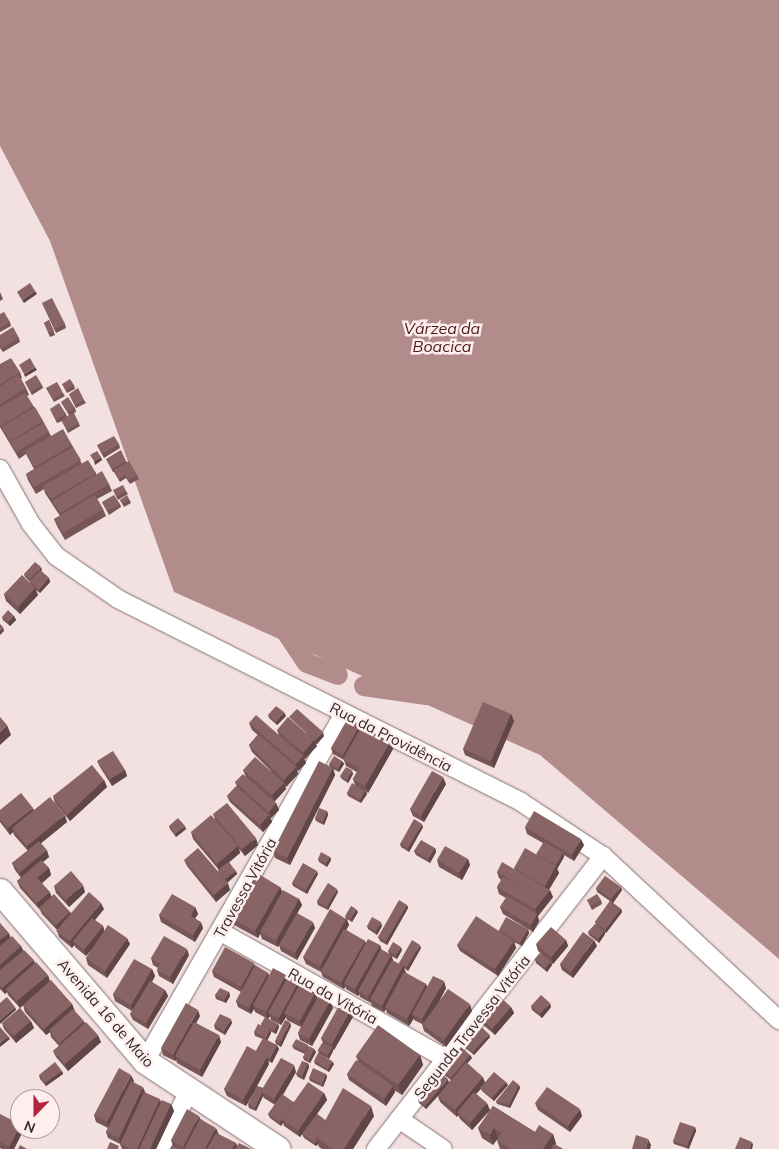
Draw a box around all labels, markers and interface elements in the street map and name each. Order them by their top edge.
water label: Várzea da Boacica [404,318,480,356]
street label: Rua da Providência [327,698,455,776]
street label: Travessa Vitória [210,835,280,941]
street label: Segunda Travessa Vitória [410,951,534,1103]
street label: Avenida 16 de Maio [54,955,158,1071]
street label: Rua da Vitória [285,964,381,1028]
north arrow [10,1089,60,1139]
text: N [21,1117,38,1137]

